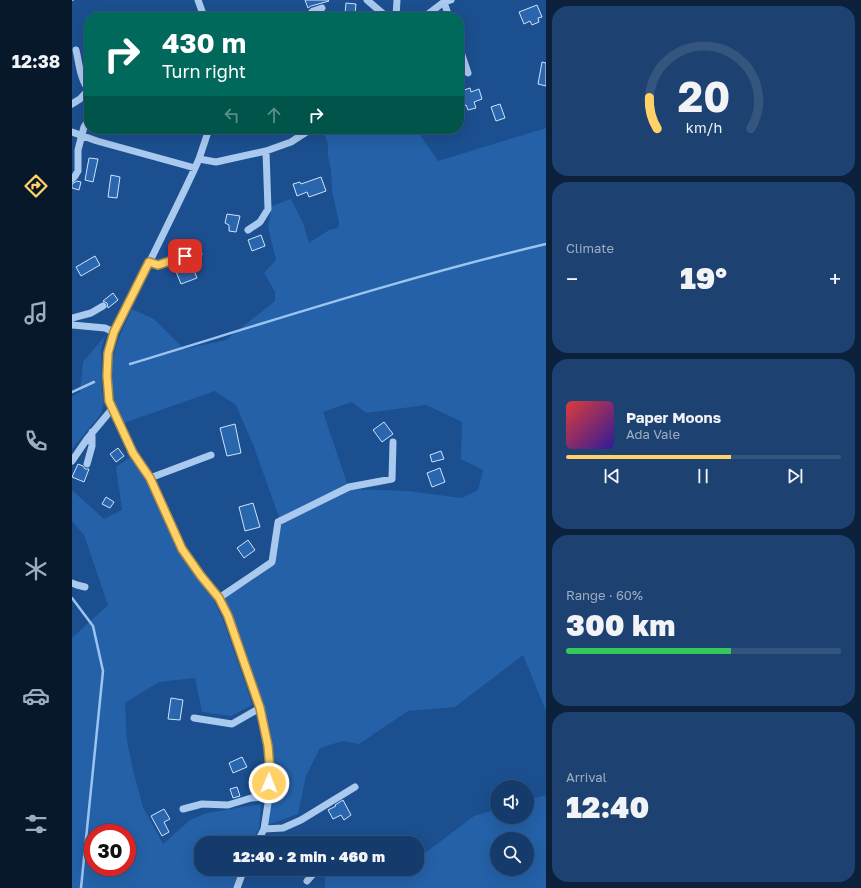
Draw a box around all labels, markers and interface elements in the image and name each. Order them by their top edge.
text: 430 m [162,26,246,59]
icon: right [96,28,148,80]
text: 12:38 [12,50,60,72]
text: Turn right [162,60,246,82]
text: 20 [677,71,730,121]
icon: left [221,104,243,126]
icon: ahead [263,104,285,126]
icon: right [305,104,327,126]
text: km/h [685,119,722,136]
icon: directions [22,172,50,200]
pin [168,239,202,273]
text: Climate [566,240,614,256]
icon: arrive [174,245,196,267]
text: 19° [680,260,727,296]
text: − [566,265,578,292]
text: + [829,265,841,292]
icon: music [22,299,50,327]
text: Paper Moons [626,408,721,426]
text: Ada Vale [626,426,680,442]
icon: phone [22,427,50,455]
icon: previous [601,465,623,487]
icon: pause [692,465,714,487]
icon: next [784,465,806,487]
icon: climate [22,555,50,583]
text: Range · 60% [566,587,643,603]
text: 300 km [566,607,675,643]
icon: car [22,682,50,710]
position arrow [248,762,290,804]
text: Arrival [566,769,607,785]
map controls [490,780,534,876]
button: sound [490,780,534,824]
text: 12:40 [566,789,649,825]
icon: filters [22,810,50,838]
speed limit sign: 30 [84,824,136,876]
button: search [490,832,534,876]
text: 12:40 · 2 min · 460 m [233,847,385,865]

